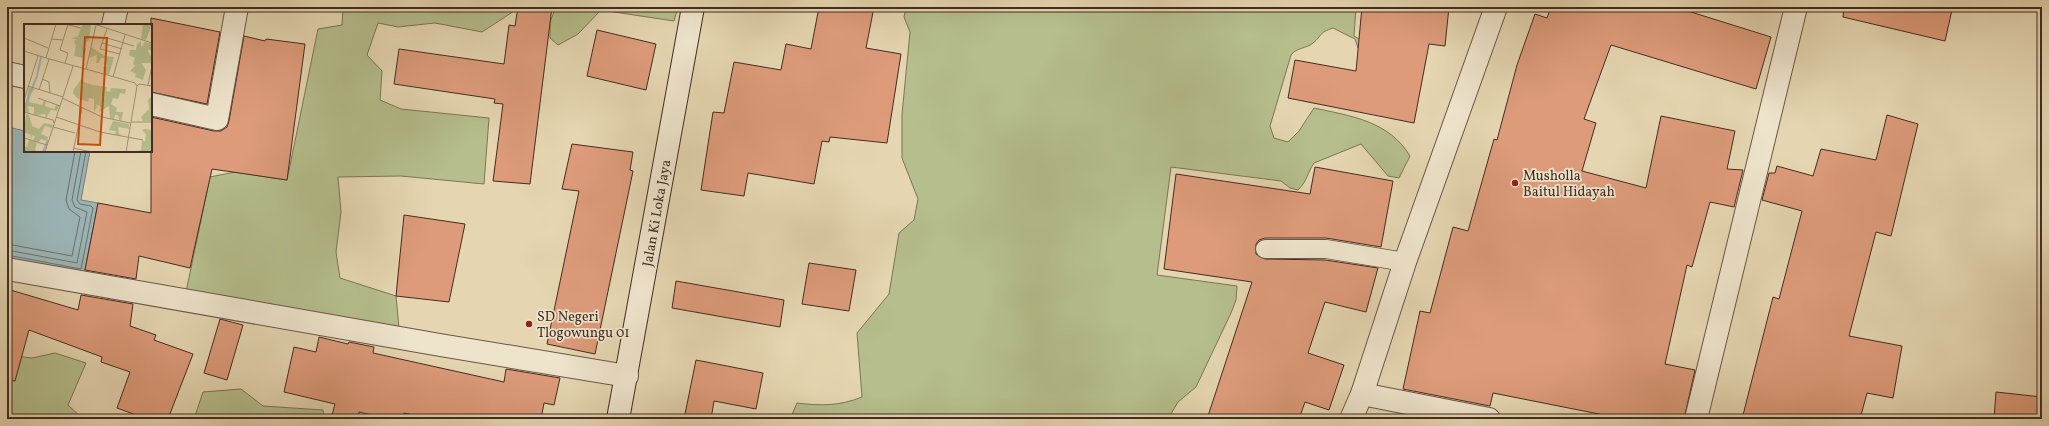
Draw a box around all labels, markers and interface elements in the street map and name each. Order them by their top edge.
inset map [24,24,152,152]
street label: Jalan Ki Loka Jaya [639,158,676,268]
place label: Musholla Baitul Hidayah [1523,167,1615,202]
marker: Musholla Baitul Hidayah [1510,178,1520,188]
place label: SD Negeri Tlogowungu 01 [537,308,630,343]
marker: SD Negeri Tlogowungu 01 [524,319,534,329]

